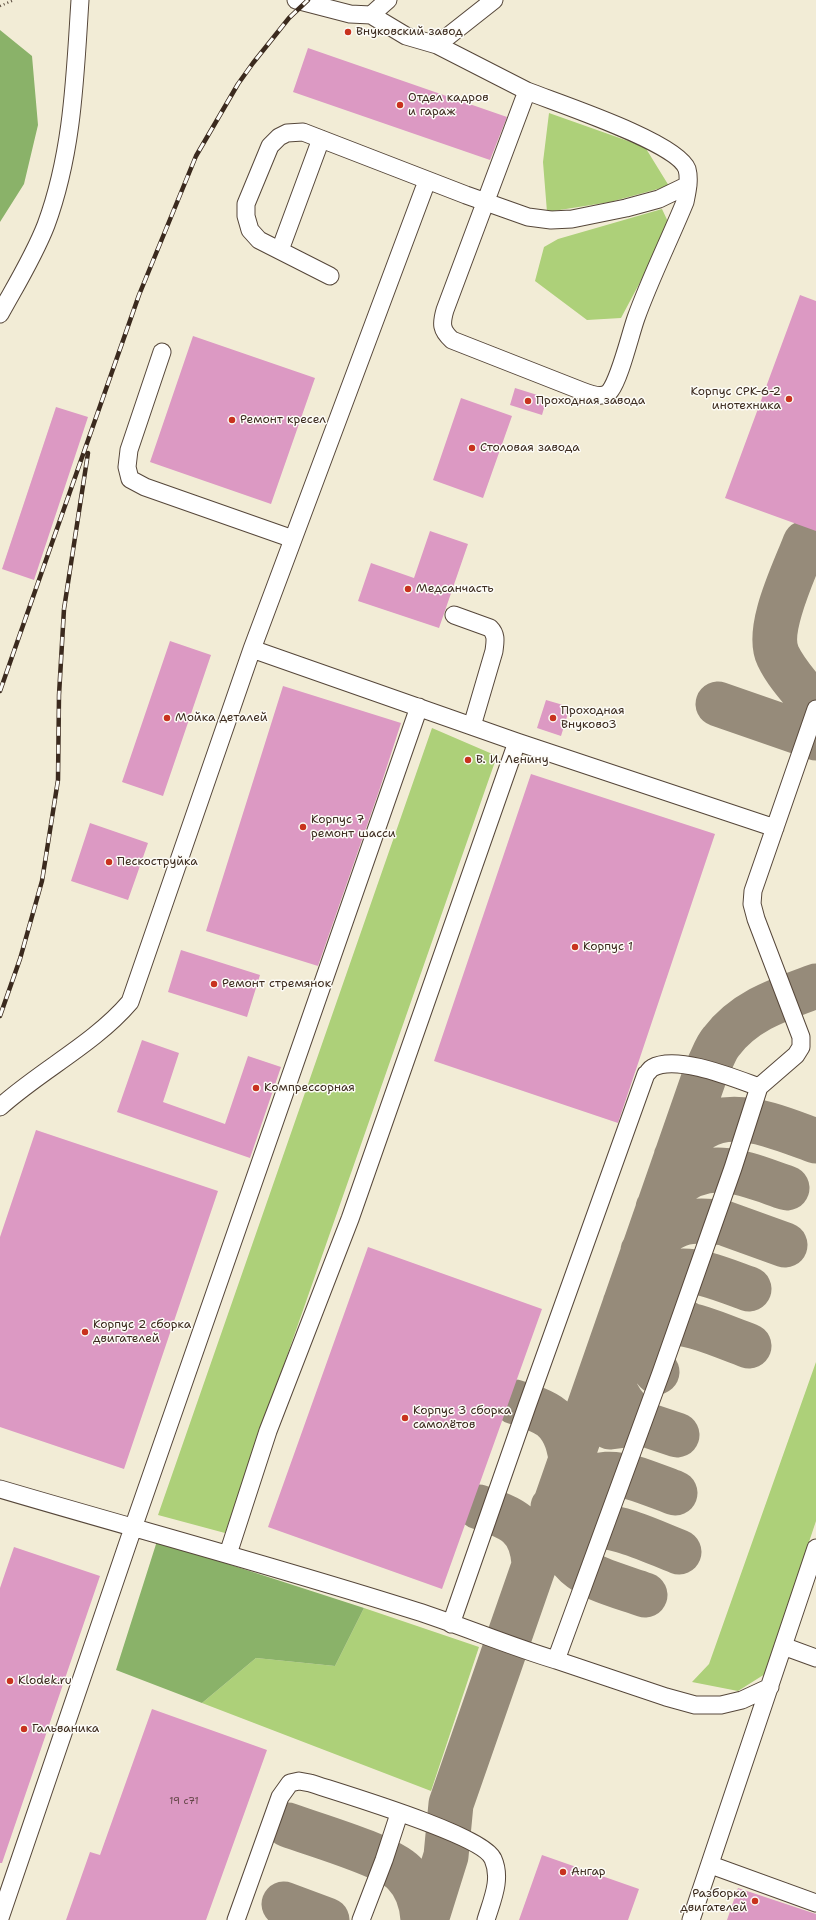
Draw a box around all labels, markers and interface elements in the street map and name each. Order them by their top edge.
place label: Внуковский завод [356,25,463,39]
marker: Внуковский завод [343,27,353,37]
place label: Отдел кадров и гараж [408,91,489,119]
marker: Отдел кадров и гараж [395,100,405,110]
place label: Корпус СРК-6-2 инотехника [691,385,781,413]
place label: Проходная завода [536,394,645,408]
marker: Корпус СРК-6-2 инотехника [784,394,794,404]
marker: Проходная завода [523,396,533,406]
place label: Ремонт кресел [240,413,326,427]
marker: Ремонт кресел [227,415,237,425]
place label: Столовая завода [480,441,580,455]
marker: Столовая завода [467,443,477,453]
place label: Медсанчасть [416,582,494,596]
marker: Медсанчасть [403,584,413,594]
place label: Проходная Внуково3 [561,704,625,732]
place label: Мойка деталей [175,711,268,725]
marker: Мойка деталей [162,713,172,723]
marker: Проходная Внуково3 [548,713,558,723]
place label: В. И. Ленину [476,753,549,767]
marker: В. И. Ленину [463,755,473,765]
place label: Корпус 7 ремонт шасси [311,813,396,841]
marker: Корпус 7 ремонт шасси [298,822,308,832]
place label: Пескоструйка [117,855,198,869]
marker: Пескоструйка [104,857,114,867]
place label: Корпус 1 [583,940,633,954]
marker: Корпус 1 [570,942,580,952]
place label: Ремонт стремянок [222,977,331,991]
marker: Ремонт стремянок [209,979,219,989]
place label: Компрессорная [264,1081,355,1095]
marker: Компрессорная [251,1083,261,1093]
place label: Корпус 2 сборка двигателей [93,1318,191,1346]
marker: Корпус 2 сборка двигателей [80,1327,90,1337]
place label: Корпус 3 сборка самолётов [413,1404,511,1432]
marker: Корпус 3 сборка самолётов [400,1413,410,1423]
place label: Klodek.ru [18,1674,72,1688]
marker: Klodek.ru [5,1676,15,1686]
place label: Гальваника [32,1722,99,1736]
marker: Гальваника [19,1724,29,1734]
house number: 19 с71 [169,1795,199,1807]
place label: Ангар [571,1865,606,1879]
marker: Ангар [558,1867,568,1877]
place label: Разборка двигателей [680,1887,747,1915]
marker: Разборка двигателей [750,1896,760,1906]

